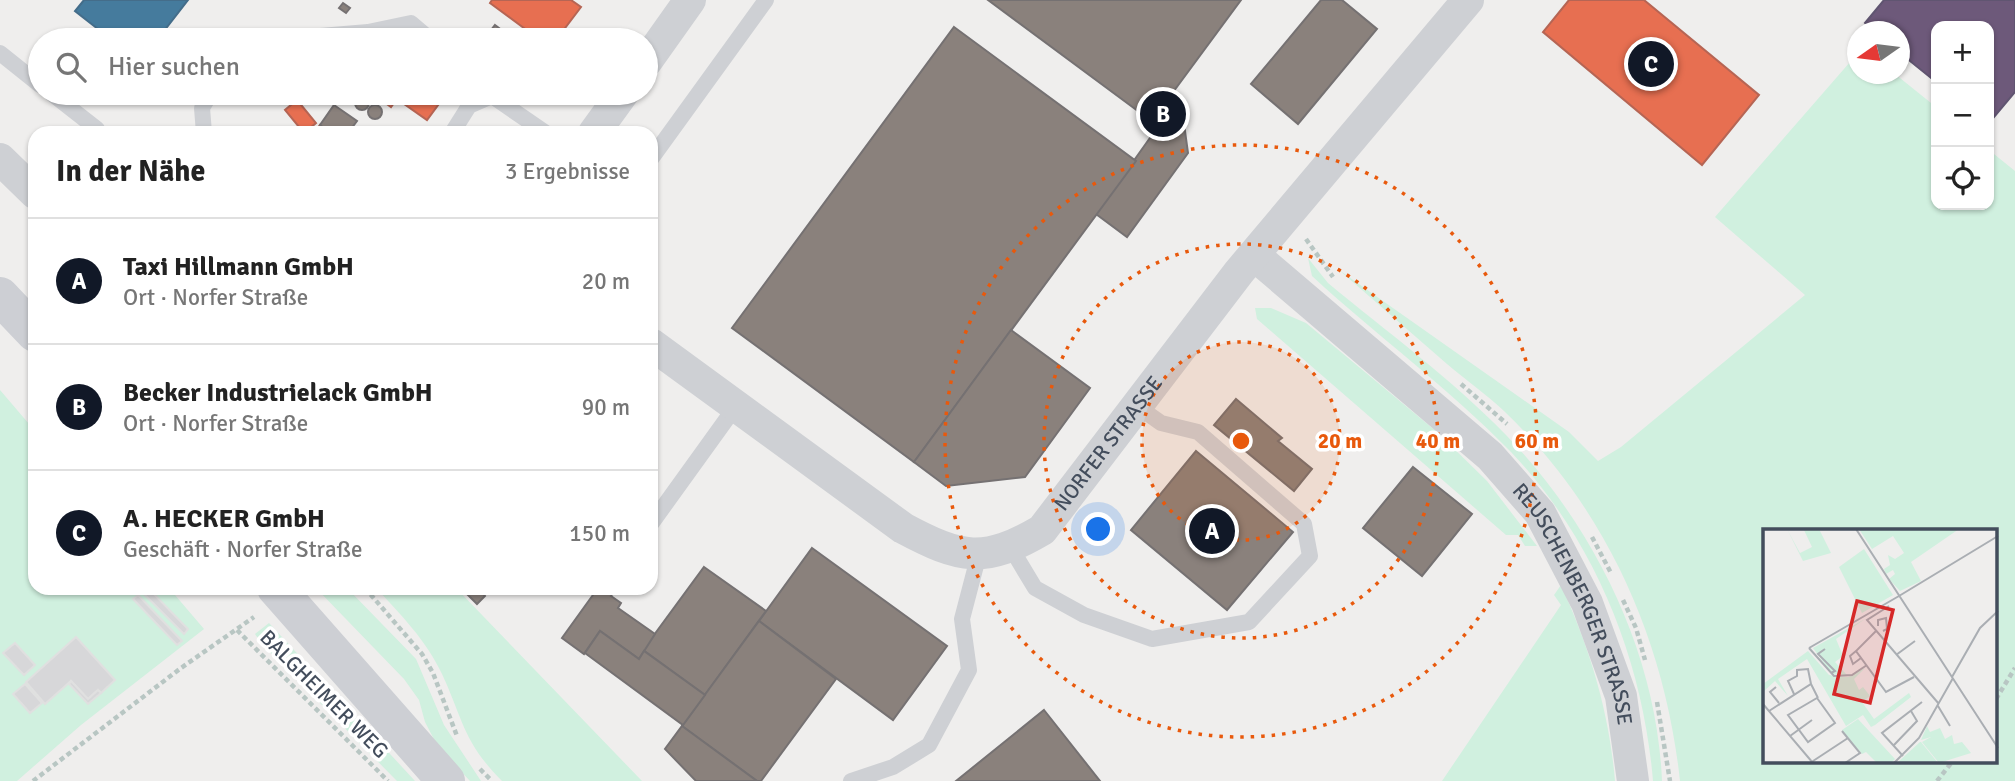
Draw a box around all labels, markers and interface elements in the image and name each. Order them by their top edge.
north arrow [1847,21,1910,84]
map controls [1931,21,1994,210]
button: + [1931,21,1994,84]
search box [28,28,658,105]
pin: C [1628,38,1674,90]
icon: search [52,48,90,86]
text: Hier suchen [108,51,240,83]
button: − [1931,84,1994,147]
pin: B [1140,88,1186,140]
button: locate [1931,147,1994,210]
text: In der Nähe [56,153,205,190]
text: 3 Ergebnisse [505,157,630,186]
text: Taxi Hillmann GmbH [123,251,354,283]
text: A [72,267,86,296]
text: 20 m [582,267,630,296]
text: Ort · Norfer Straße [123,283,308,312]
street label: NORFER STRASSE [1048,371,1168,516]
text: Becker Industrielack GmbH [123,377,433,409]
text: B [72,393,86,422]
text: 90 m [582,393,630,422]
text: Ort · Norfer Straße [123,409,308,438]
text: 20 m [1318,428,1362,454]
text: 40 m [1416,428,1460,454]
text: 60 m [1515,428,1559,454]
centre of rings [1229,429,1253,453]
street label: REUSCHENBERGER STRASSE [1507,478,1638,727]
text: A. HECKER GmbH [123,503,325,535]
pin: A [1189,505,1235,557]
your location [1081,512,1115,546]
text: C [72,519,86,548]
text: 150 m [569,519,630,548]
inset map [1763,529,1997,764]
text: Geschäft · Norfer Straße [123,535,363,564]
street label: BALGHEIMER WEG [254,624,394,764]

